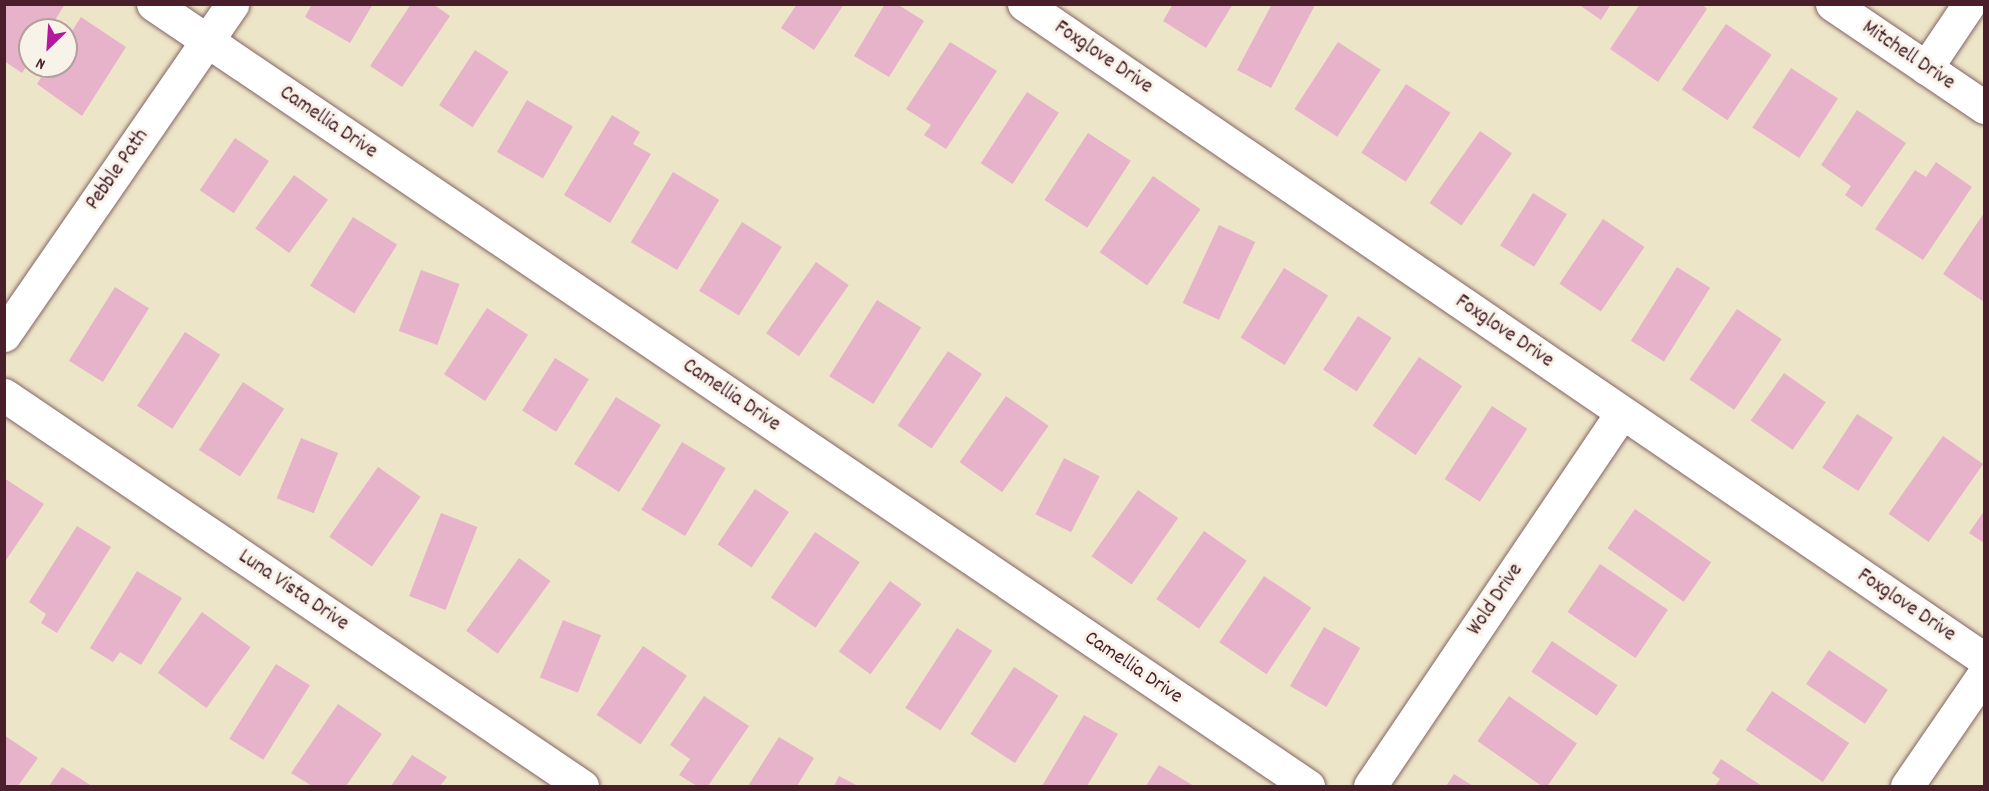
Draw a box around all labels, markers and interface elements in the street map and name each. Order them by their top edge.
street label: Foxglove Drive [1049,16,1157,100]
street label: Mitchell Drive [1857,16,1959,96]
north arrow [18,18,78,78]
text: N [33,51,49,75]
street label: Camellia Drive [274,81,382,165]
street label: Pebble Path [81,125,155,215]
street label: Foxglove Drive [1450,290,1558,374]
street label: Camellia Drive [677,354,785,438]
street label: Luna Vista Drive [233,545,353,637]
street label: Wold Drive [1463,559,1529,641]
street label: Foxglove Drive [1852,564,1960,648]
street label: Camellia Drive [1079,626,1187,710]

